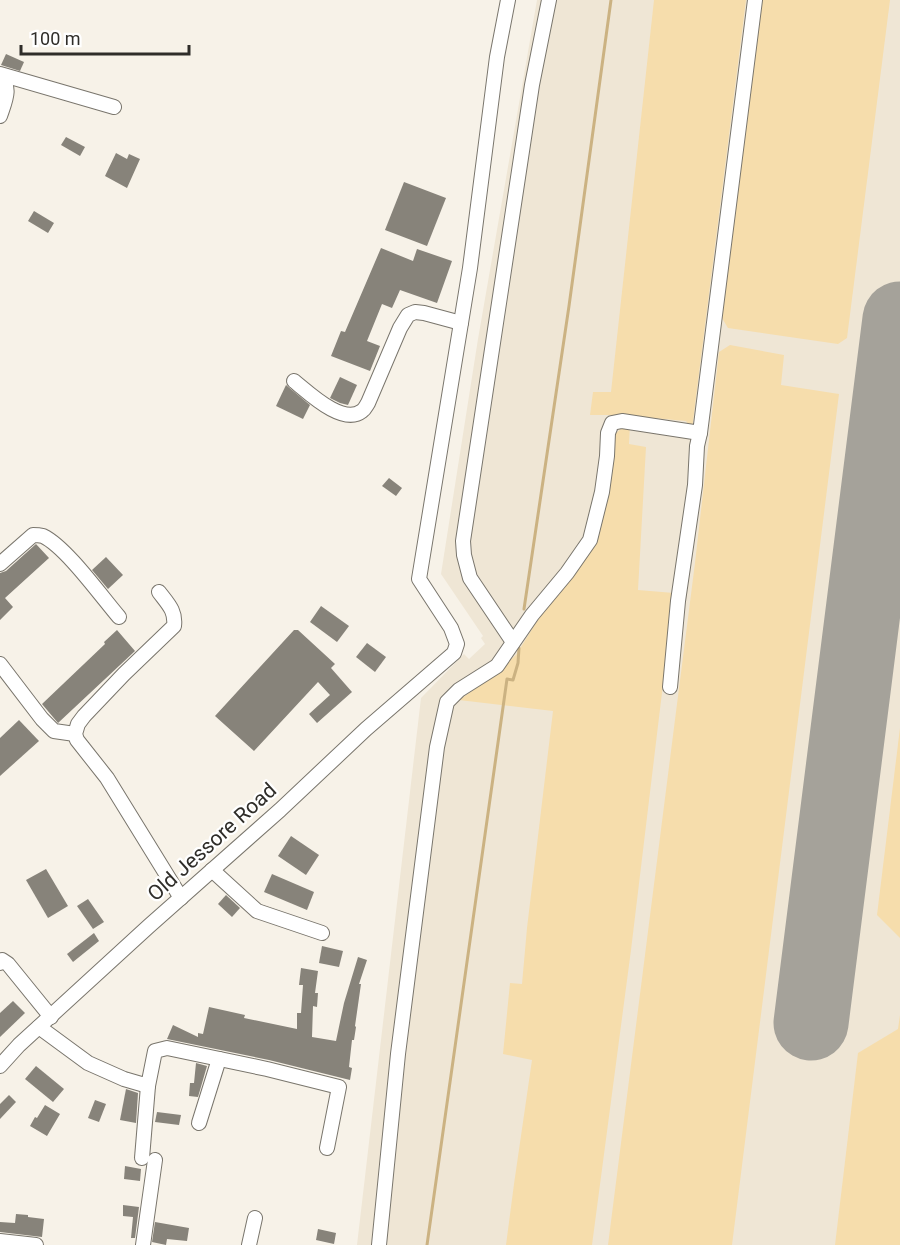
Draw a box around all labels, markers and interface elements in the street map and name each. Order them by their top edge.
scale bar [21,18,189,56]
text: 100 m [30,28,81,49]
street label: Old Jessore Road [143,778,281,906]

